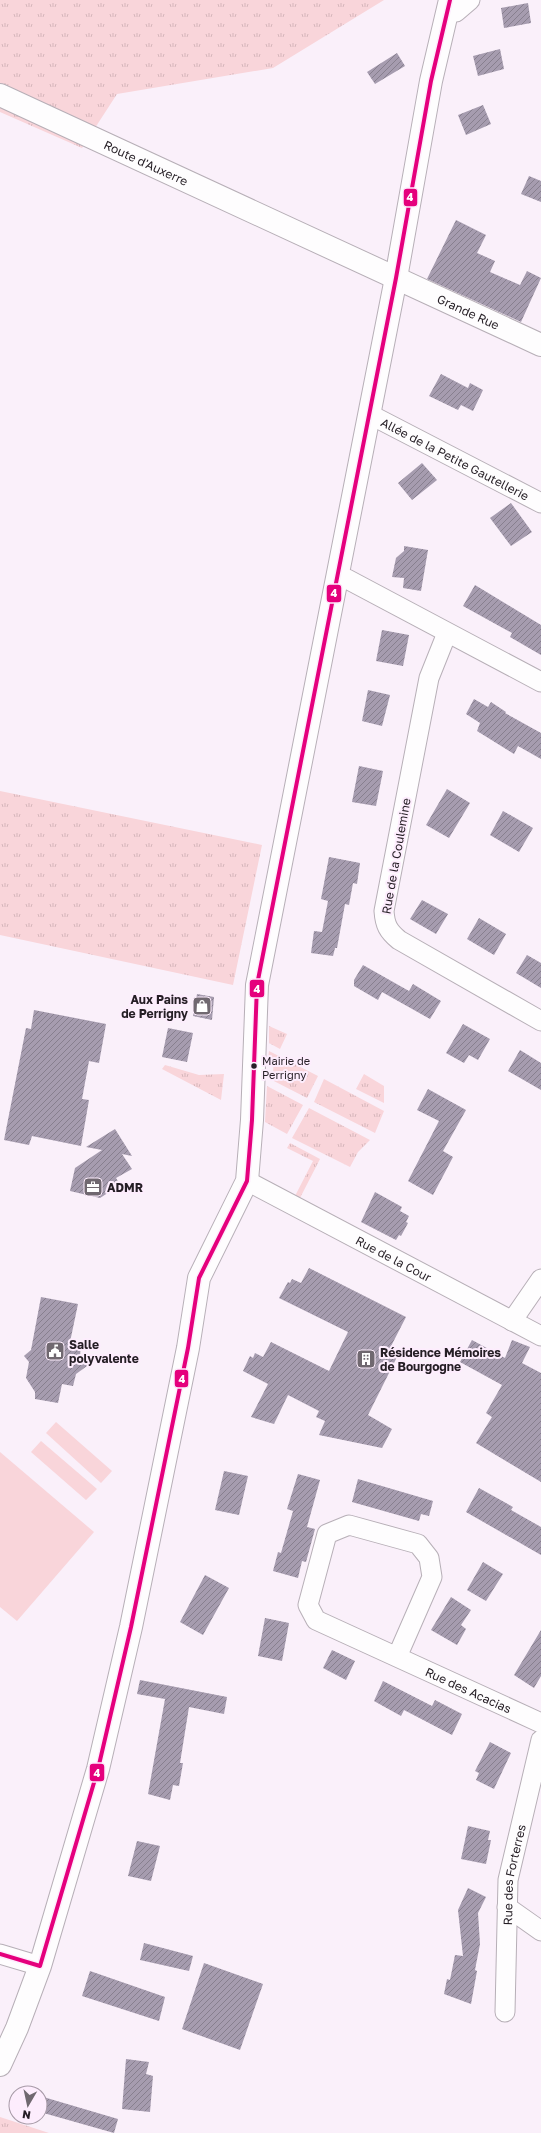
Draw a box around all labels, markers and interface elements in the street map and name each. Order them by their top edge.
street label: Route d'Auxerre [102,137,191,188]
line badge: 4 [403,188,418,207]
text: 4 [407,190,414,203]
street label: Grande Rue [435,291,502,332]
street label: Allée de la Petite Gautellerie [379,414,532,503]
line badge: 4 [326,584,342,603]
text: 4 [331,586,338,599]
street label: Rue de la Coulemine [378,797,414,915]
line badge: 4 [249,979,265,998]
text: 4 [254,982,261,995]
place label: Aux Pains de Perrigny [121,992,189,1021]
shop icon: Aux Pains de Perrigny [191,995,213,1017]
place label: Mairie de Perrigny [262,1054,310,1081]
marker: Mairie de Perrigny [249,1061,259,1071]
office icon: ADMR [82,1176,104,1198]
place label: ADMR [107,1180,143,1195]
street label: Rue de la Cour [353,1232,435,1285]
place label: Salle polyvalente [69,1337,139,1366]
public building icon: Salle polyvalente [44,1340,66,1362]
place label: Résidence Mémoires de Bourgogne [380,1345,501,1374]
building icon: Résidence Mémoires de Bourgogne [355,1348,377,1370]
line badge: 4 [174,1369,189,1388]
text: 4 [179,1372,186,1385]
street label: Rue des Acacias [423,1664,514,1716]
line badge: 4 [89,1763,105,1782]
text: 4 [94,1766,101,1779]
street label: Rue des Forterres [499,1823,528,1925]
north arrow [8,2085,48,2125]
text: N [21,2108,32,2122]

